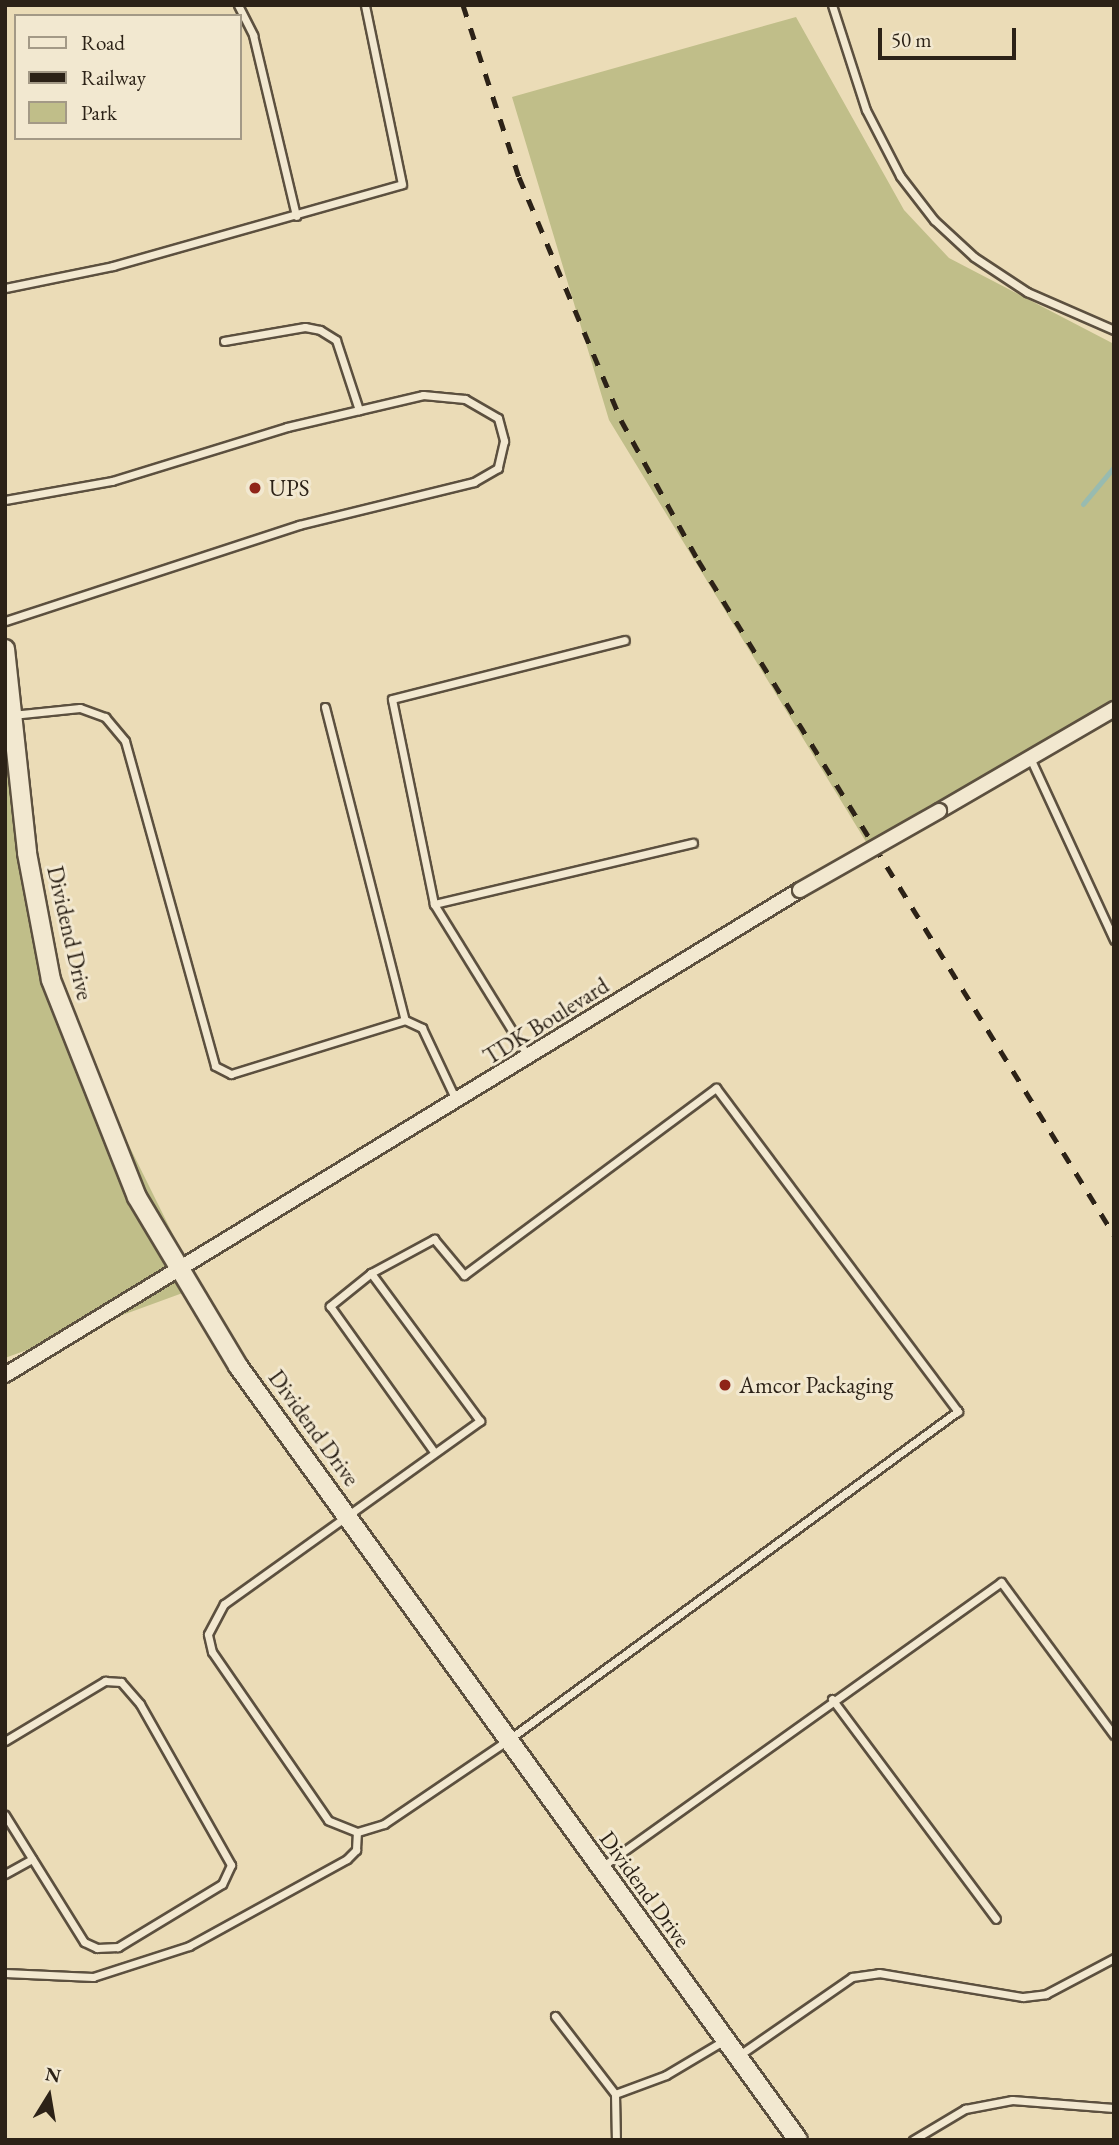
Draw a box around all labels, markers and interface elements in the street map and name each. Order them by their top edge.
legend [14,14,242,140]
scale bar [881,14,1019,58]
text: 50 m [891,26,932,53]
text: Road [81,29,125,56]
text: Railway [81,64,146,91]
text: Park [81,99,117,126]
place label: UPS [269,474,309,502]
marker: UPS [247,480,263,496]
street label: Dividend Drive [41,863,99,1003]
street label: TDK Boulevard [478,971,614,1071]
street label: Dividend Drive [263,1365,365,1491]
place label: Amcor Packaging [739,1371,893,1399]
marker: Amcor Packaging [717,1377,733,1393]
street label: Dividend Drive [594,1826,696,1952]
north arrow [14,2061,84,2131]
text: N [43,2061,63,2089]

